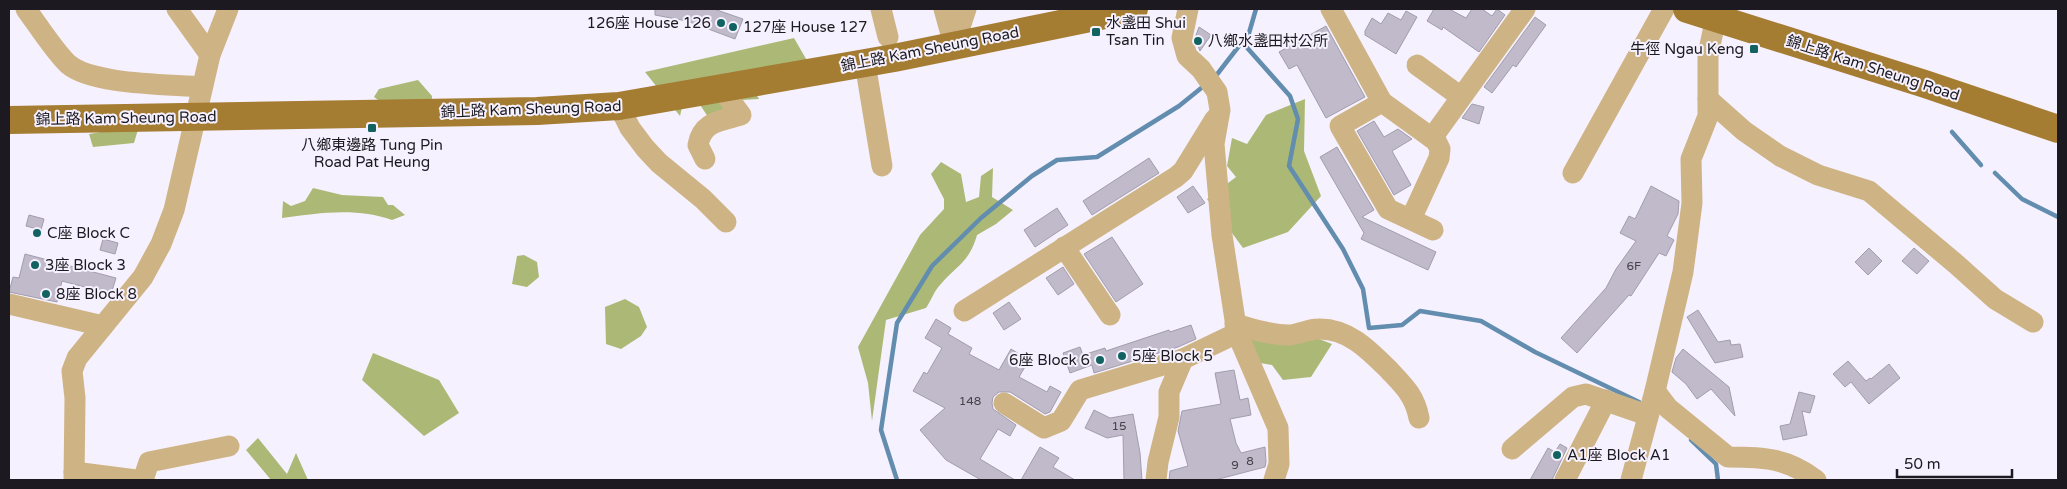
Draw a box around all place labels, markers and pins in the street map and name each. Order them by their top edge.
place label: 126座 House 126 [587,14,711,32]
place label: 水盞田 Shui Tsan Tin [1106,14,1186,49]
marker: 126座 House 126 [715,17,727,29]
place label: 127座 House 127 [743,18,867,36]
marker: 127座 House 127 [727,21,739,33]
marker: 水盞田 Shui Tsan Tin [1090,26,1102,38]
place label: 八鄉水盞田村公所 [1208,32,1328,50]
marker: 八鄉水盞田村公所 [1192,35,1204,47]
place label: 牛徑 Ngau Keng [1630,40,1744,58]
marker: 牛徑 Ngau Keng [1748,43,1760,55]
marker: 八鄉東邊路 Tung Pin Road Pat Heung [366,122,378,134]
place label: 八鄉東邊路 Tung Pin Road Pat Heung [301,136,443,171]
place label: C座 Block C [47,224,130,242]
marker: C座 Block C [31,227,43,239]
place label: 3座 Block 3 [45,256,126,274]
marker: 3座 Block 3 [29,259,41,271]
place label: 8座 Block 8 [56,285,137,303]
marker: 8座 Block 8 [40,288,52,300]
place label: 5座 Block 5 [1132,347,1213,365]
marker: 5座 Block 5 [1116,350,1128,362]
place label: 6座 Block 6 [1009,351,1090,369]
marker: 6座 Block 6 [1094,354,1106,366]
place label: A1座 Block A1 [1567,446,1670,464]
marker: A1座 Block A1 [1551,449,1563,461]

